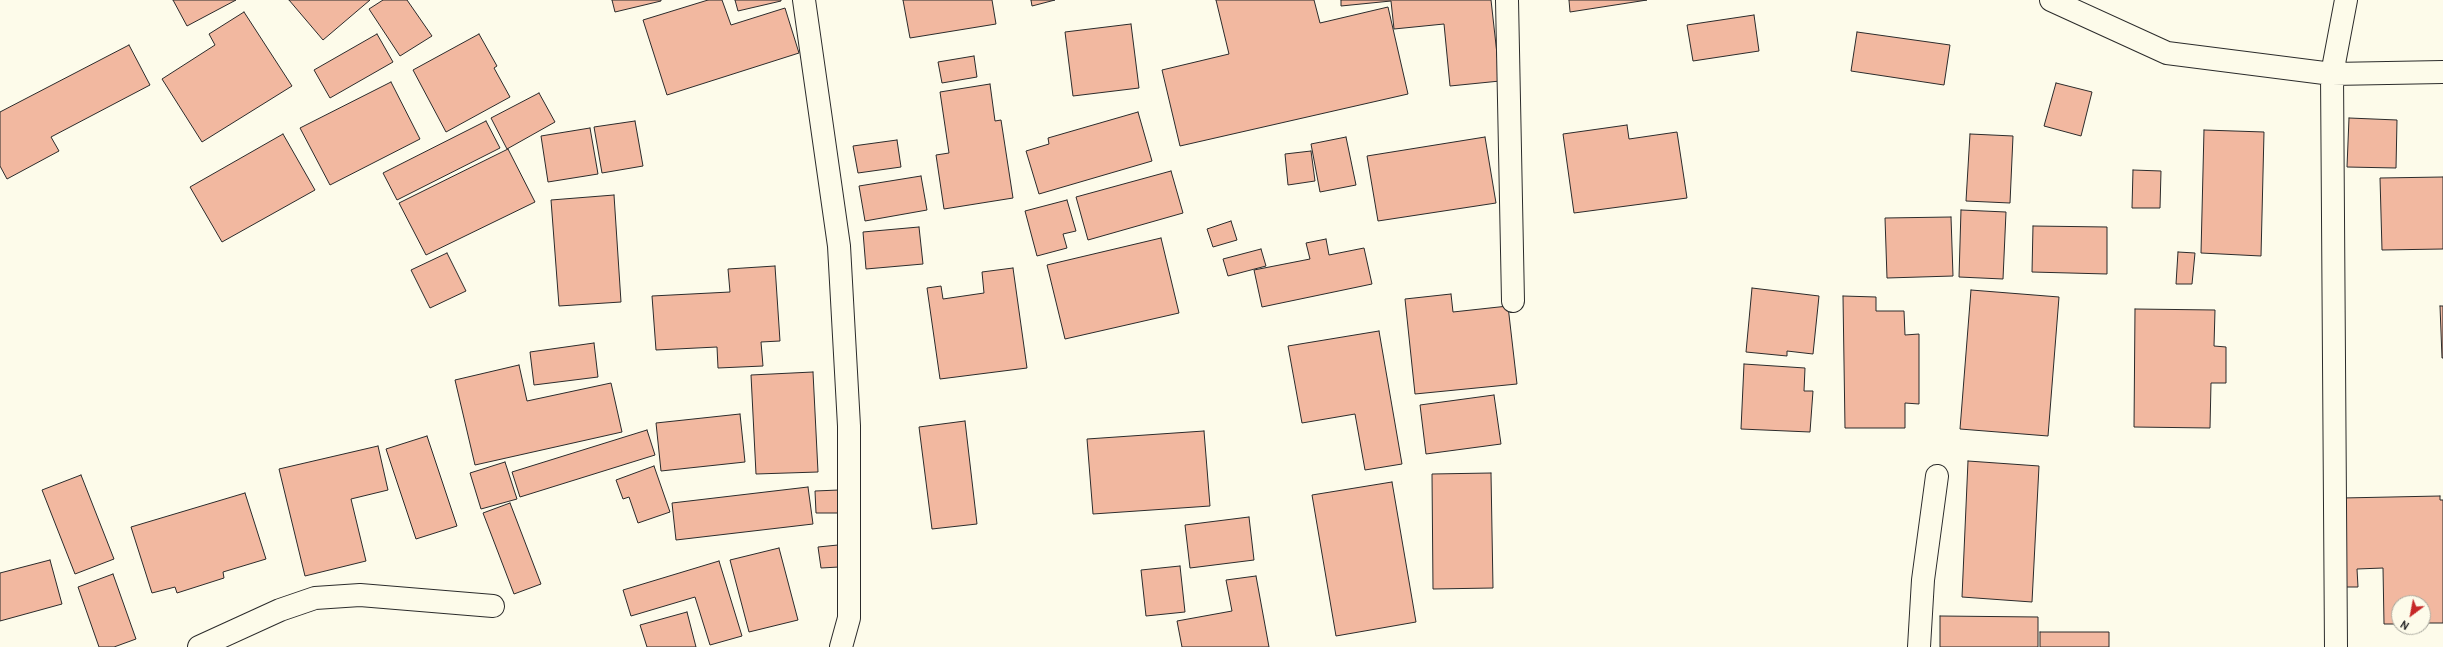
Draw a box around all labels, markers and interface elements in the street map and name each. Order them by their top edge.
north arrow [2391,595,2431,635]
text: N [2398,616,2412,632]

